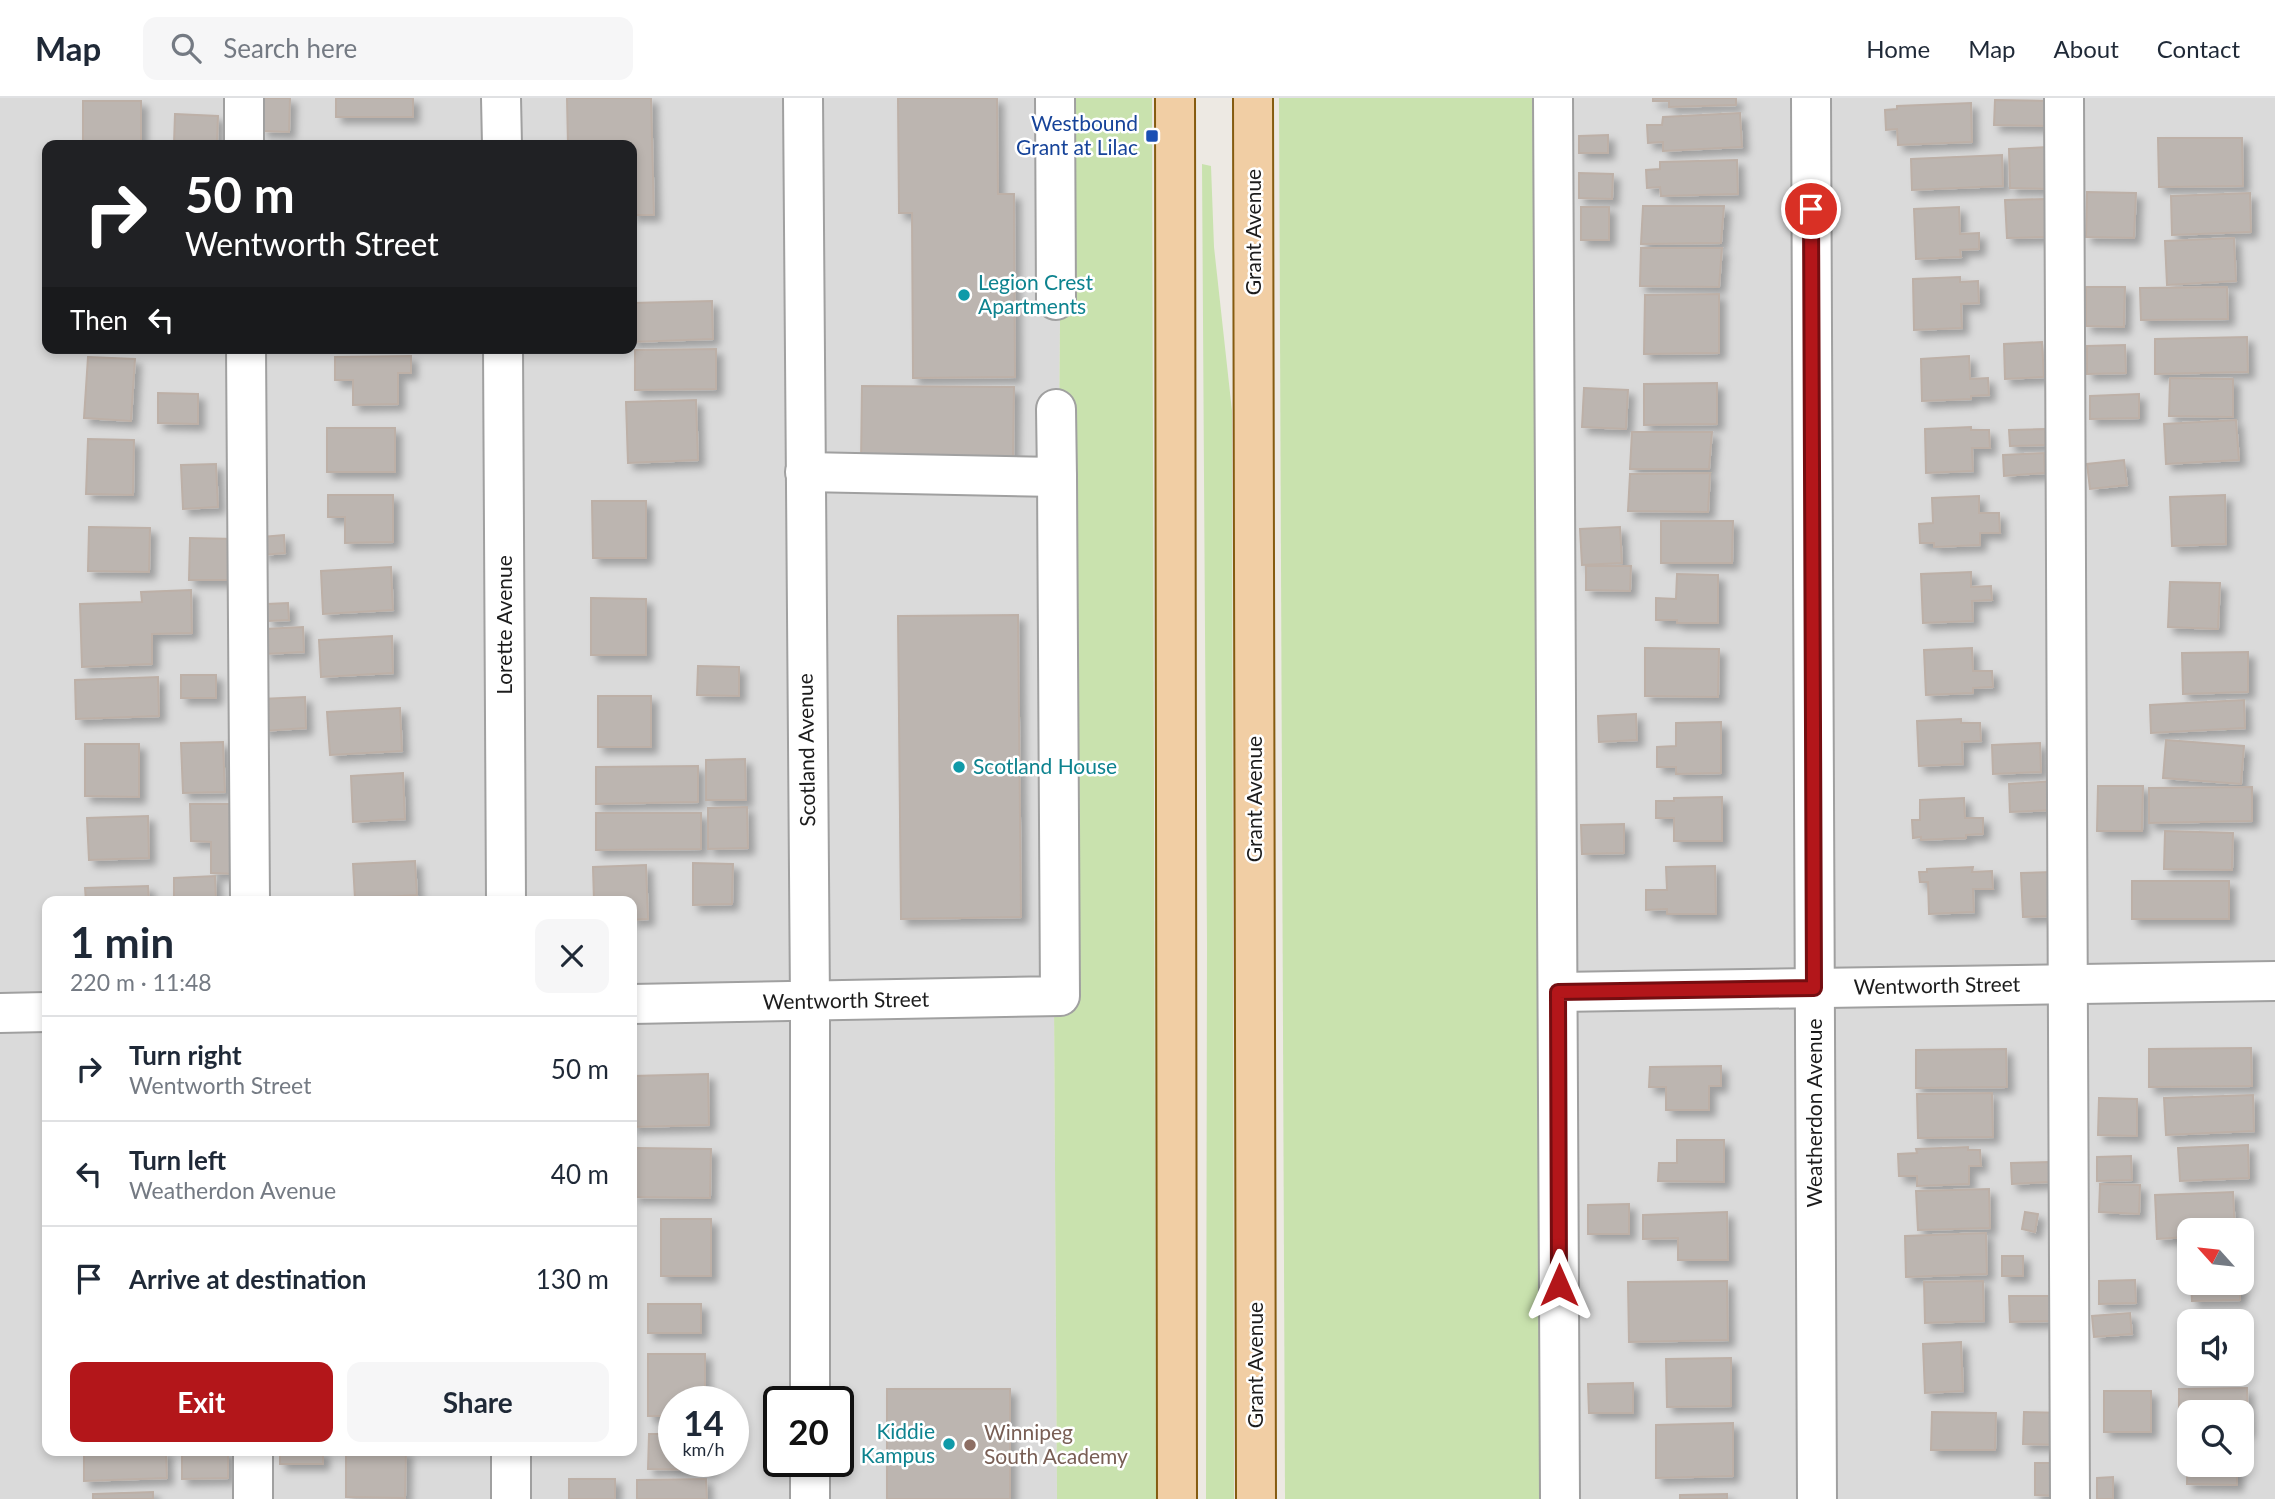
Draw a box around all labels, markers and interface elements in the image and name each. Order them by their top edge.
search box [143,17,633,80]
text: Map [35,28,101,68]
icon: search [167,29,205,67]
text: Search here [223,32,357,64]
text: Home [1866,34,1930,63]
text: Map [1968,34,2016,63]
text: About [2054,34,2119,63]
text: Contact [2157,34,2240,63]
place label: Westbound Grant at Lilac [1016,110,1138,159]
marker: Westbound Grant at Lilac [1144,128,1160,144]
text: 50 m [185,165,295,223]
icon: right [70,168,161,259]
street label: Grant Avenue [1240,169,1265,295]
pin [1781,179,1841,239]
icon: arrive [1792,190,1830,228]
text: Wentworth Street [185,224,439,263]
place label: Legion Crest Apartments [978,269,1093,318]
marker: Legion Crest Apartments [956,287,972,303]
icon: left [142,301,180,339]
text: Then [70,304,128,336]
street label: Lorette Avenue [491,555,516,695]
street label: Scotland Avenue [792,673,819,827]
street label: Grant Avenue [1241,736,1266,862]
place label: Scotland House [973,753,1117,778]
marker: Scotland House [951,759,967,775]
text: 1 min [70,917,174,967]
button: close [535,919,609,993]
text: 220 m · 11:48 [70,968,212,996]
street label: Wentworth Street [1853,971,2021,998]
street label: Wentworth Street [762,986,930,1013]
street label: Weatherdon Avenue [1801,1018,1826,1208]
text: Turn right [129,1039,242,1071]
icon: right [70,1050,108,1088]
text: 50 m [551,1053,609,1085]
text: Wentworth Street [129,1071,311,1099]
text: Turn left [129,1144,226,1176]
icon: left [70,1155,108,1193]
text: 40 m [551,1158,609,1190]
text: Weatherdon Avenue [129,1176,336,1204]
north arrow [2177,1218,2254,1295]
map controls [2177,1218,2254,1477]
position arrow [1522,1248,1596,1322]
icon: arrive [70,1260,108,1298]
text: Arrive at destination [129,1263,366,1295]
text: 130 m [536,1263,609,1295]
street label: Grant Avenue [1242,1302,1267,1428]
button: sound [2177,1309,2254,1386]
button: Exit [70,1362,333,1442]
button: Share [347,1362,609,1442]
speed limit sign: 20 [763,1386,854,1477]
button: search [2177,1400,2254,1477]
text: 14 [683,1401,724,1443]
place label: Kiddie Kampus [861,1418,935,1467]
place label: Winnipeg South Academy [984,1419,1128,1468]
marker: Kiddie Kampus [941,1436,957,1452]
marker: Winnipeg South Academy [962,1437,978,1453]
text: km/h [682,1438,725,1460]

